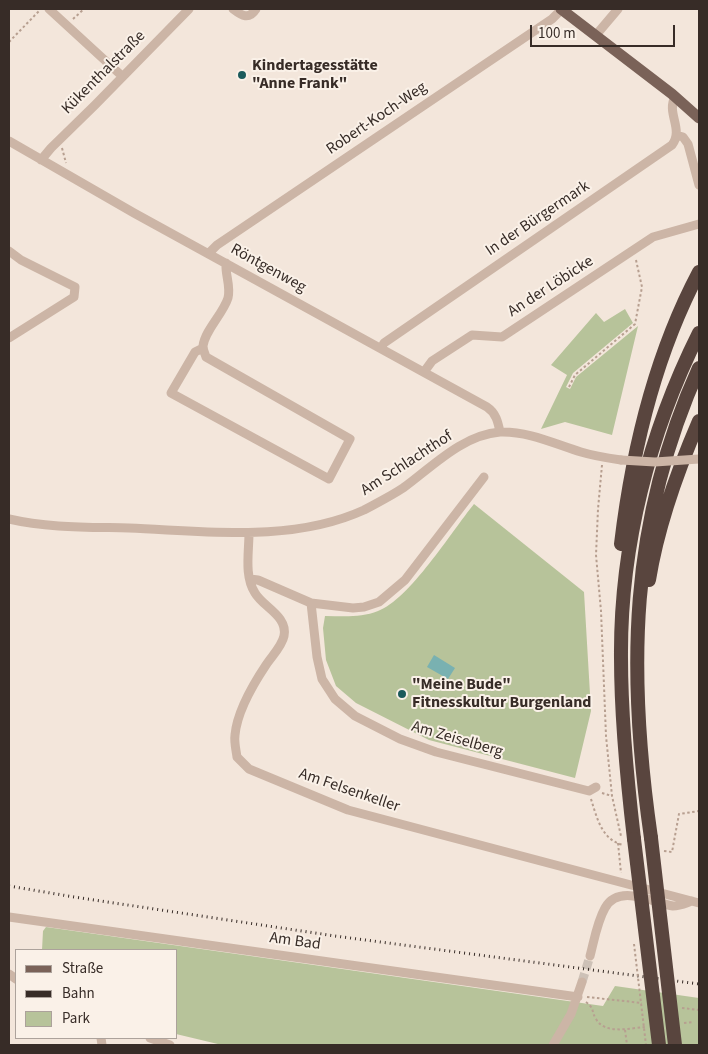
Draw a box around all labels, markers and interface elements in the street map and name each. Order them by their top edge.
scale bar [533,15,678,47]
text: 100 m [538,23,576,44]
street label: Kükenthalstraße [58,27,150,119]
place label: Kindertagesstätte "Anne Frank" [252,56,378,94]
marker: Kindertagesstätte "Anne Frank" [236,69,248,81]
street label: Robert-Koch-Weg [323,78,431,160]
street label: In der Bürgermark [482,177,594,261]
street label: Röntgenweg [227,240,309,298]
street label: An der Löbicke [505,252,597,322]
street label: Am Schlachthof [358,427,456,501]
place label: "Meine Bude" Fitnesskultur Burgenland [412,675,591,713]
marker: "Meine Bude" Fitnesskultur Burgenland [396,688,408,700]
street label: Am Zeiselberg [409,718,505,762]
street label: Am Felsenkeller [296,765,402,817]
street label: Am Bad [268,929,322,955]
legend [15,949,178,1039]
text: Straße [62,958,103,979]
text: Bahn [62,983,95,1004]
text: Park [62,1008,90,1029]

